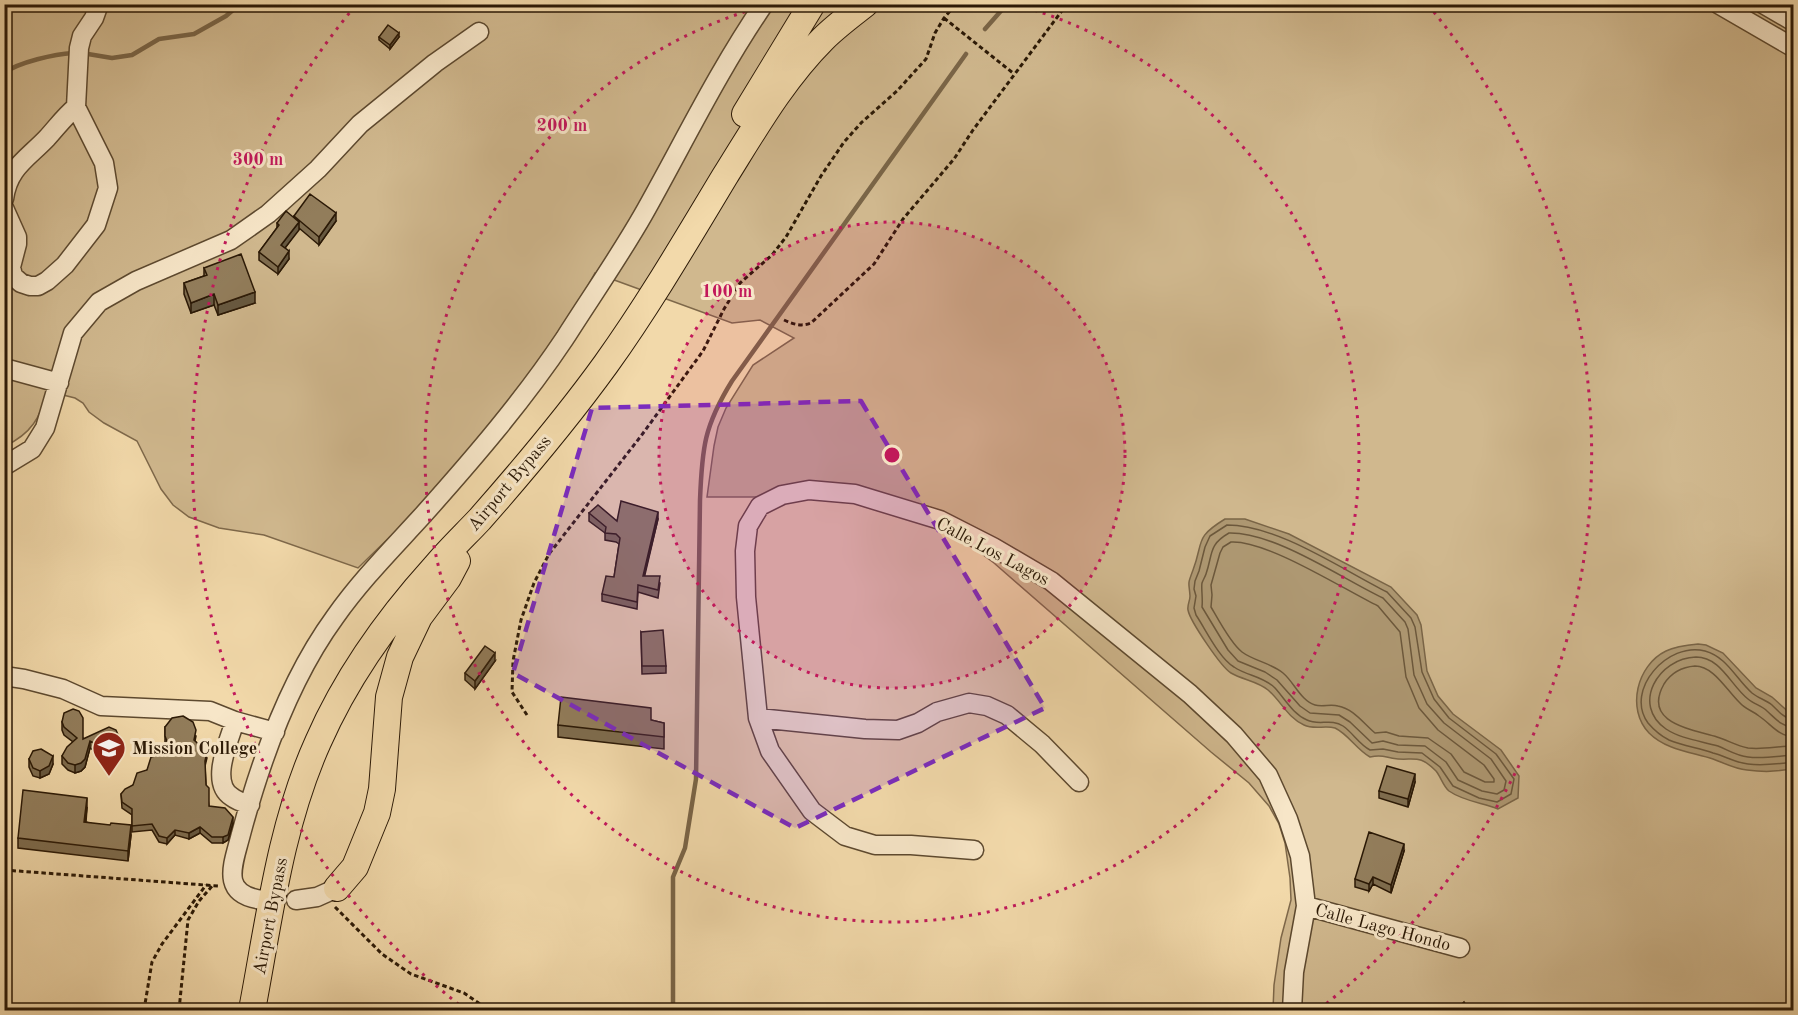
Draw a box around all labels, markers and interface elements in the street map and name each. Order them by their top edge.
text: 200 m [537,117,587,135]
text: 300 m [233,151,283,169]
text: 100 m [702,283,752,301]
street label: Airport Bypass [465,432,555,535]
centre of rings [882,445,902,465]
street label: Calle Los Lagos [933,515,1052,589]
school or university icon: Mission College [91,730,127,777]
place label: Mission College [132,740,257,758]
street label: Airport Bypass [251,856,291,976]
street label: Calle Lago Hondo [1313,901,1453,955]

